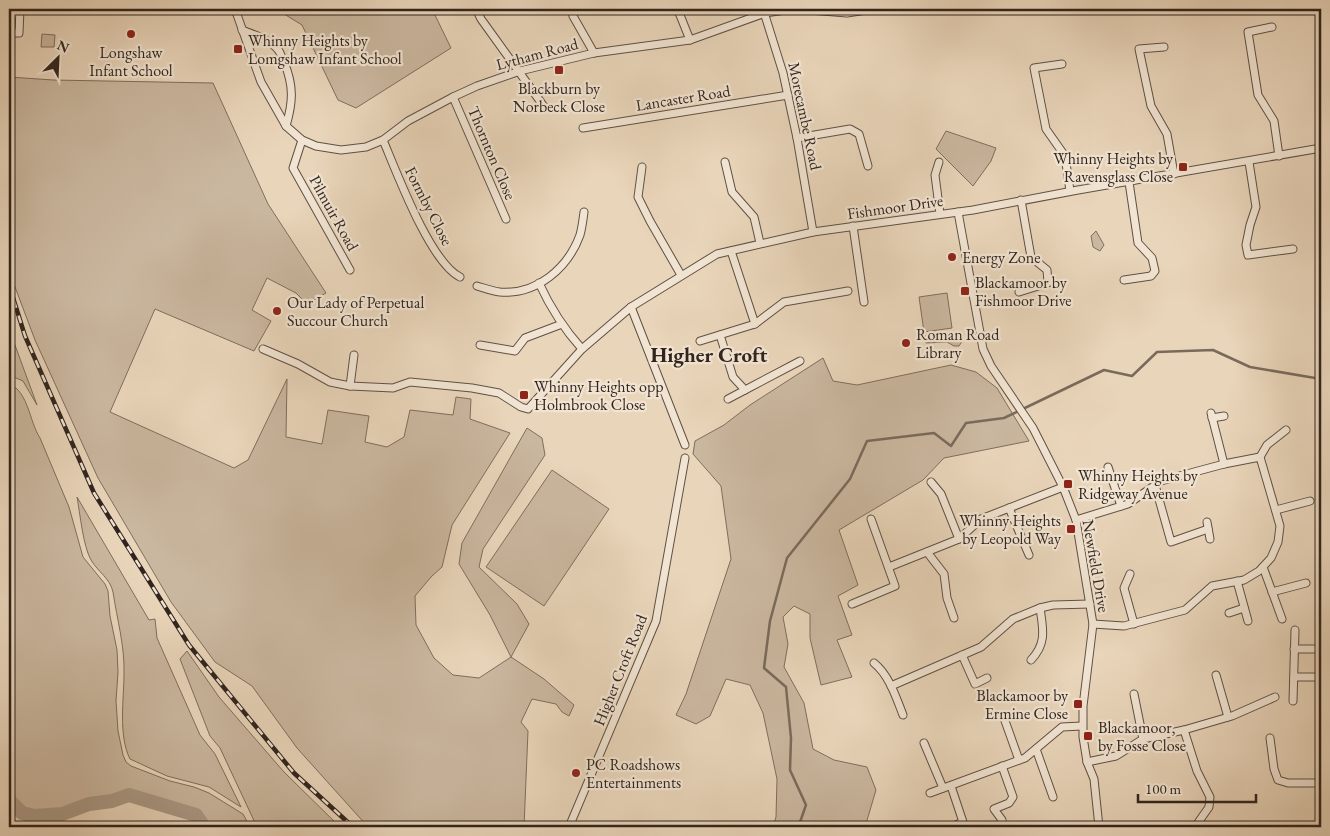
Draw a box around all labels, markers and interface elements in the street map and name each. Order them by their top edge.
marker: Longshaw Infant School [125,28,137,40]
place label: Whinny Heights by Lomgshaw Infant School [248,30,402,69]
north arrow [32,32,82,82]
street label: Lytham Road [494,33,581,75]
text: N [54,36,73,57]
place label: Longshaw Infant School [89,42,173,81]
marker: Whinny Heights by Lomgshaw Infant School [232,43,244,55]
street label: Morecambe Road [783,60,827,173]
marker: Blackburn by Norbeck Close [553,64,565,76]
place label: Blackburn by Norbeck Close [513,78,605,117]
street label: Lancaster Road [634,80,733,116]
street label: Thornton Close [463,103,521,203]
place label: Whinny Heights by Ravensglass Close [1053,148,1174,187]
marker: Whinny Heights by Ravensglass Close [1177,161,1189,173]
street label: Formby Close [400,163,458,249]
street label: Pilmuir Road [305,171,364,255]
street label: Fishmoor Drive [846,190,944,224]
place label: Energy Zone [962,247,1040,268]
marker: Energy Zone [946,251,958,263]
place label: Blackamoor by Fishmoor Drive [975,272,1072,311]
marker: Blackamoor by Fishmoor Drive [959,285,971,297]
place label: Our Lady of Perpetual Succour Church [287,292,424,331]
marker: Our Lady of Perpetual Succour Church [271,305,283,317]
place label: Roman Road Library [916,324,1000,363]
marker: Roman Road Library [900,337,912,349]
district label: Higher Croft [650,341,768,368]
place label: Whinny Heights opp Holmbrook Close [534,376,664,415]
marker: Whinny Heights opp Holmbrook Close [518,389,530,401]
place label: Whinny Heights by Ridgeway Avenue [1078,465,1199,504]
marker: Whinny Heights by Ridgeway Avenue [1062,478,1074,490]
place label: Whinny Heights by Leopold Way [959,510,1062,549]
street label: Newfield Drive [1078,518,1114,614]
marker: Whinny Heights by Leopold Way [1065,523,1077,535]
street label: Higher Croft Road [588,610,652,729]
place label: Blackamoor by Ermine Close [976,685,1069,724]
marker: Blackamoor by Ermine Close [1072,698,1084,710]
place label: Blackamoor, by Fosse Close [1098,717,1186,756]
marker: Blackamoor, by Fosse Close [1082,730,1094,742]
place label: PC Roadshows Entertainments [586,754,681,793]
marker: PC Roadshows Entertainments [570,767,582,779]
scale bar [1138,771,1255,803]
text: 100 m [1145,779,1182,798]

